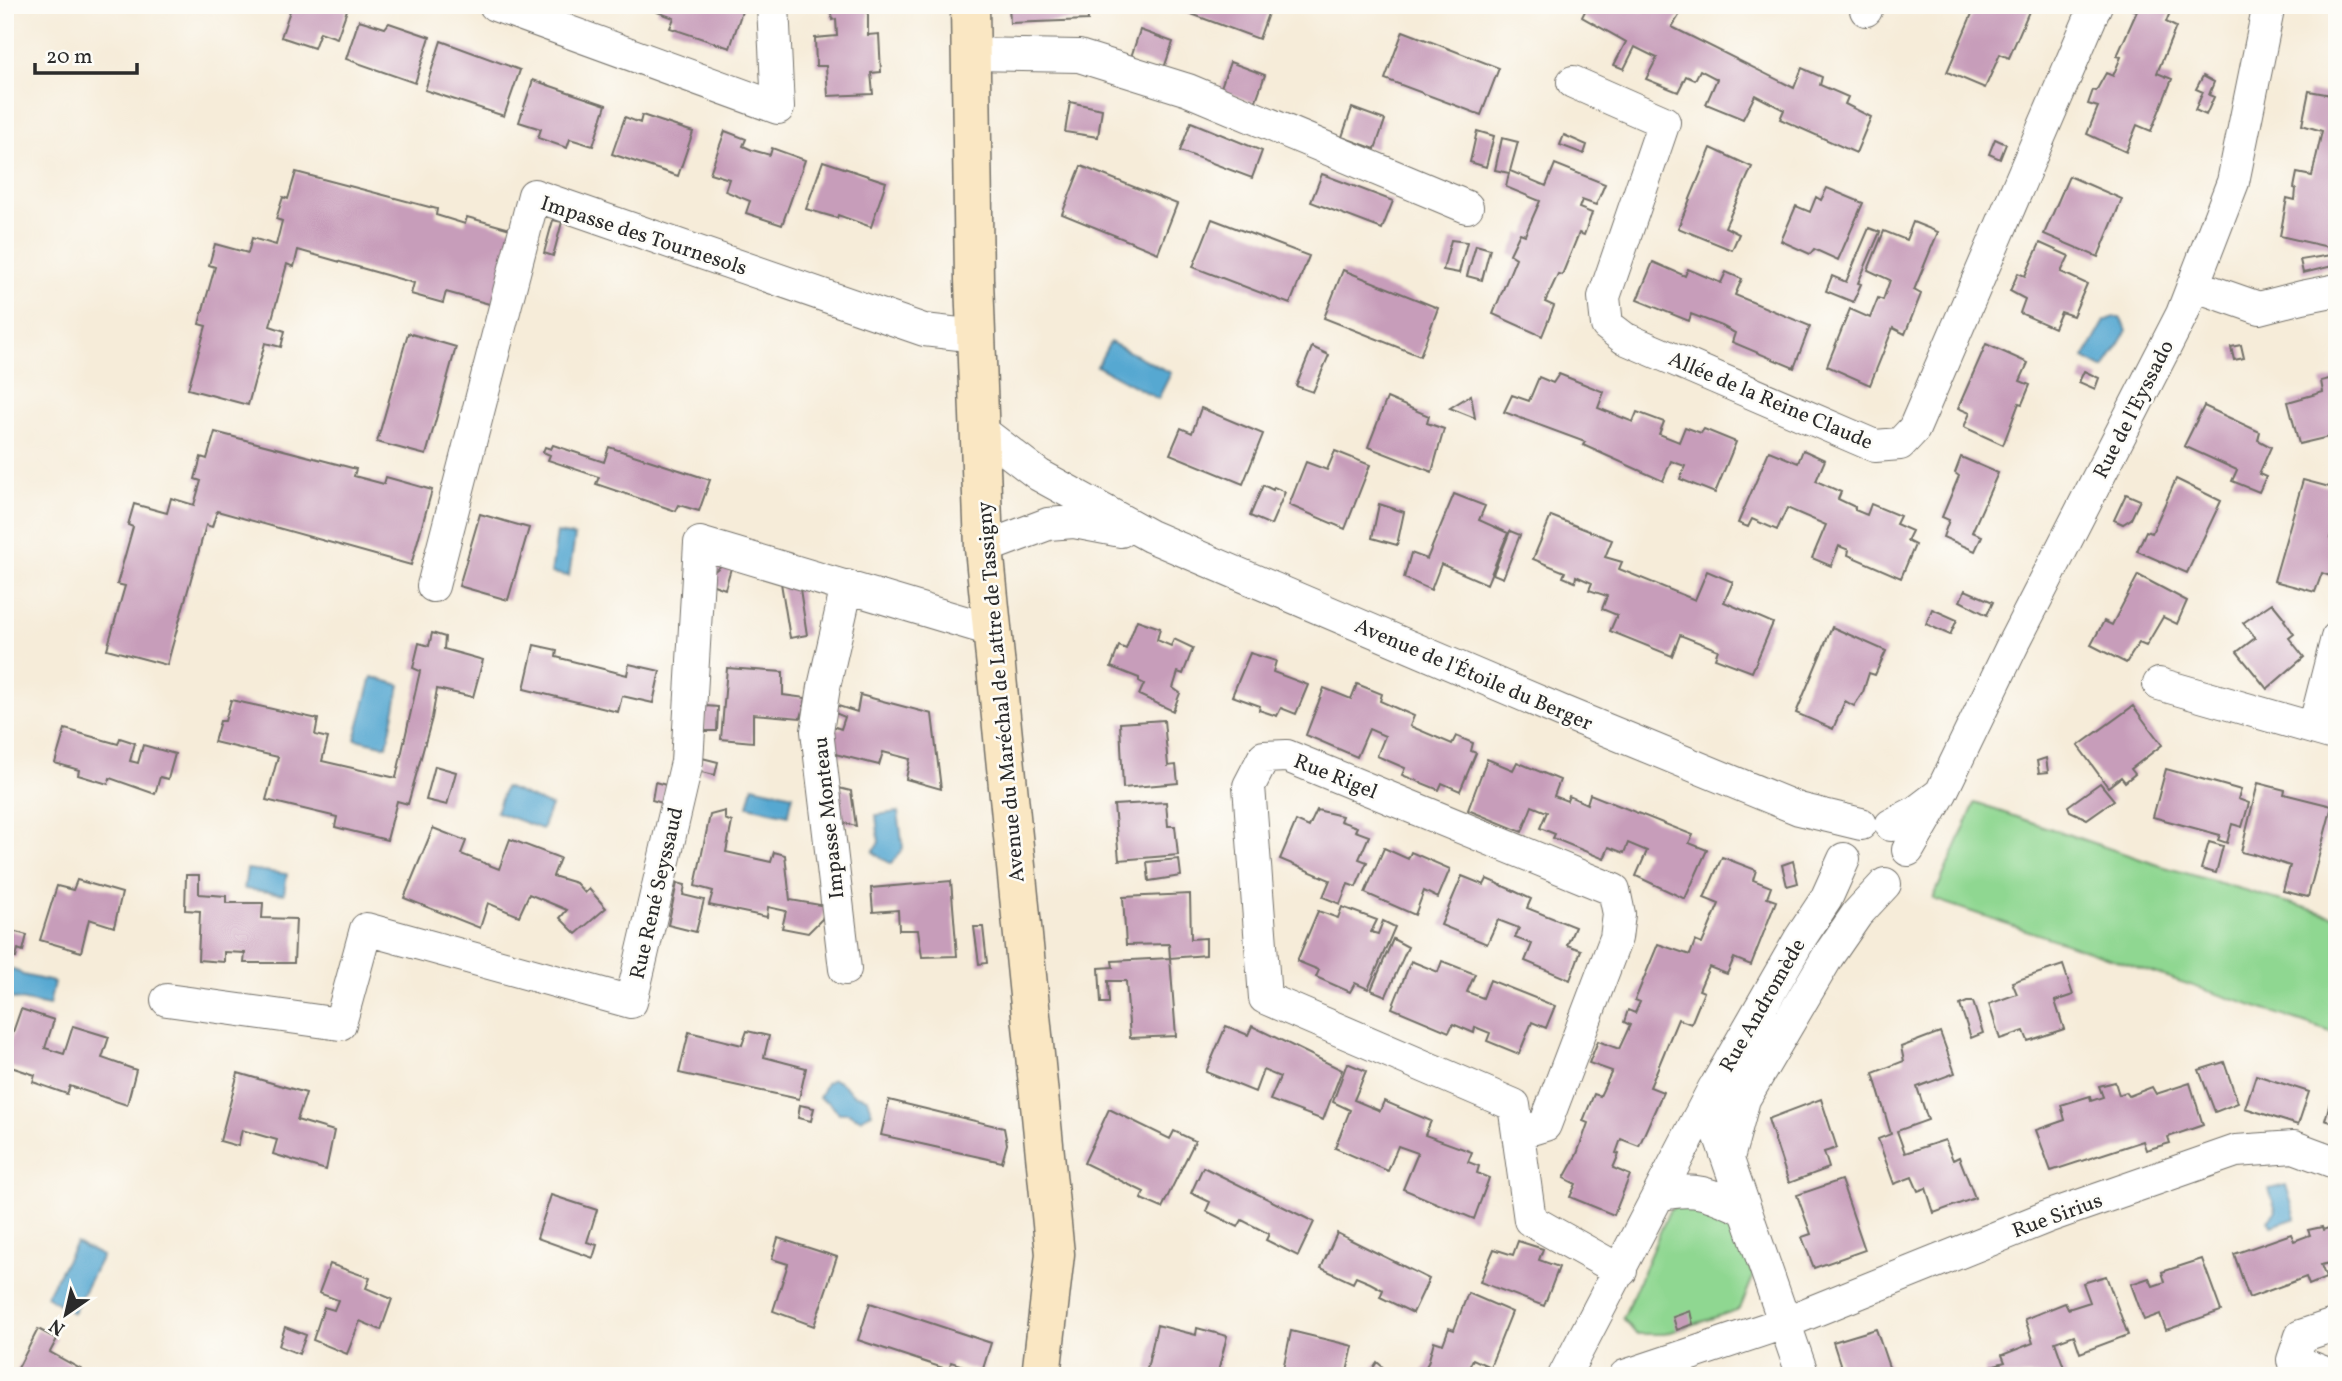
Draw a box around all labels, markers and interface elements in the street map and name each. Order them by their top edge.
scale bar [35,32,136,76]
text: 20 m [46,43,92,72]
street label: Impasse des Tournesols [537,189,750,283]
street label: Rue de l'Eyssado [2087,335,2182,484]
street label: Allée de la Reine Claude [1664,345,1877,458]
street label: Avenue du Maréchal de Lattre de Tassigny [970,500,1033,883]
street label: Avenue de l'Étoile du Berger [1350,612,1597,739]
street label: Impasse Monteau [807,735,852,900]
street label: Rue Rigel [1289,747,1382,807]
street label: Rue René Seyssaud [624,804,691,982]
street label: Rue Andromède [1713,934,1813,1078]
street label: Rue Sirius [2008,1187,2107,1246]
north arrow [32,1280,102,1350]
text: N [44,1312,71,1341]

